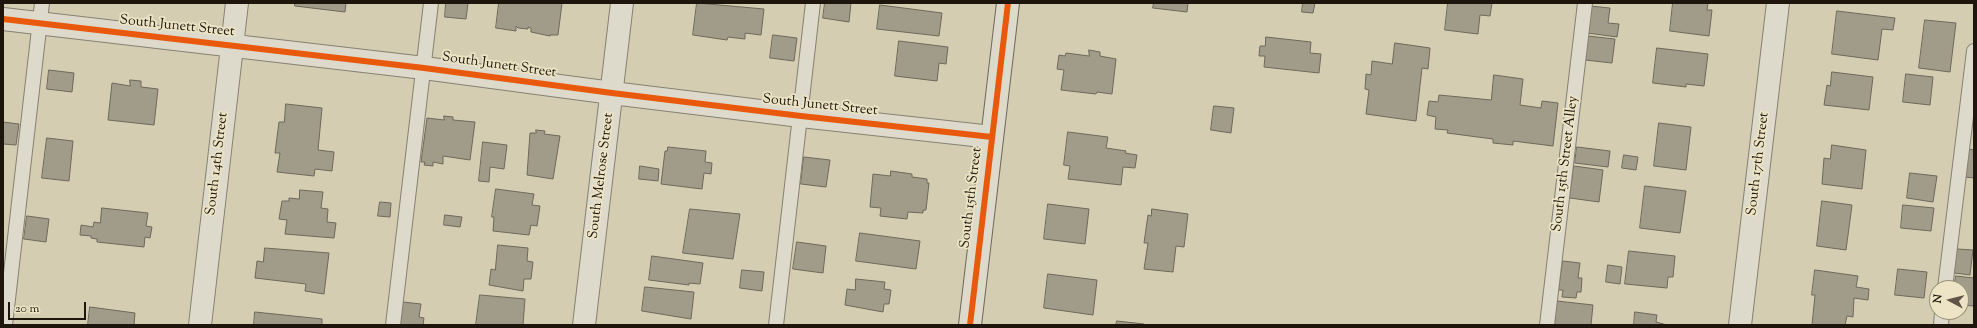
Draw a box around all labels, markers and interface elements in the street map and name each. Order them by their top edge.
street label: South Junett Street [119,13,235,41]
street label: South Junett Street [441,50,557,82]
street label: South Junett Street [762,92,878,120]
street label: South 15th Street Alley [1549,95,1583,233]
street label: South 14th Street [203,111,233,217]
street label: South 17th Street [1744,111,1774,217]
street label: South Melrose Street [586,112,618,240]
street label: South 15th Street [957,146,987,250]
north arrow [1929,280,1969,320]
text: N [1930,293,1947,304]
scale bar [10,294,88,320]
text: 20 m [15,300,39,318]

